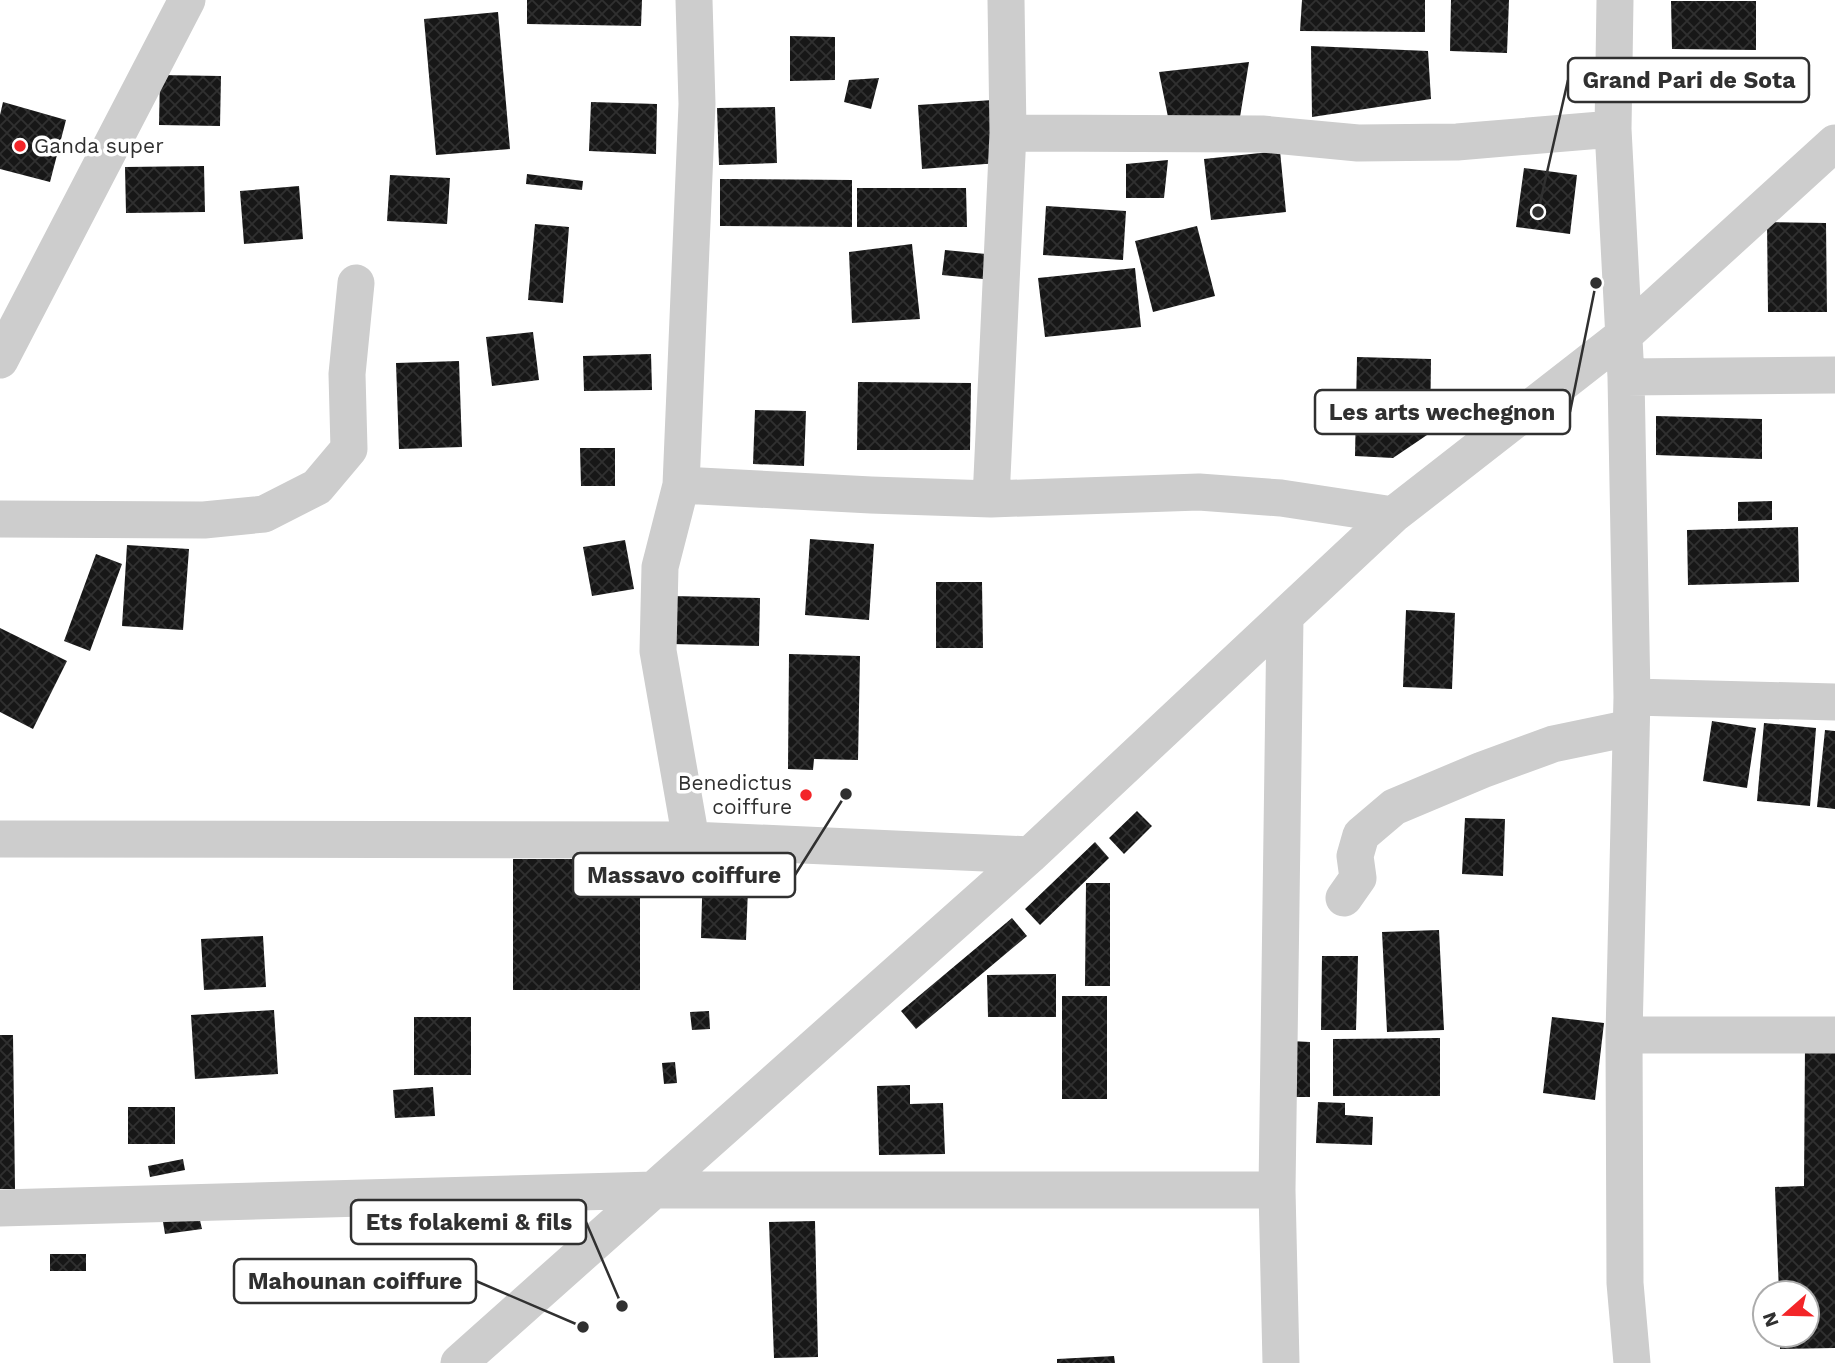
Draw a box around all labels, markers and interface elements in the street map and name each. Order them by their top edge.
callout: Grand Pari de Sota [1568,58,1809,102]
text: Grand Pari de Sota [1582,67,1796,94]
place label: Ganda super [34,133,164,158]
marker: Ganda super [12,138,28,154]
callout: Les arts wechegnon [1315,390,1570,434]
text: Les arts wechegnon [1329,399,1555,426]
place label: Benedictus coiffure [678,770,792,819]
marker: Benedictus coiffure [798,787,814,803]
callout: Massavo coiffure [573,853,795,897]
text: Massavo coiffure [587,862,781,889]
callout: Ets folakemi & fils [351,1200,586,1244]
text: Ets folakemi & fils [366,1209,572,1236]
callout: Mahounan coiffure [234,1259,476,1303]
text: Mahounan coiffure [248,1268,462,1295]
north arrow [1751,1279,1821,1349]
text: N [1757,1309,1784,1330]

